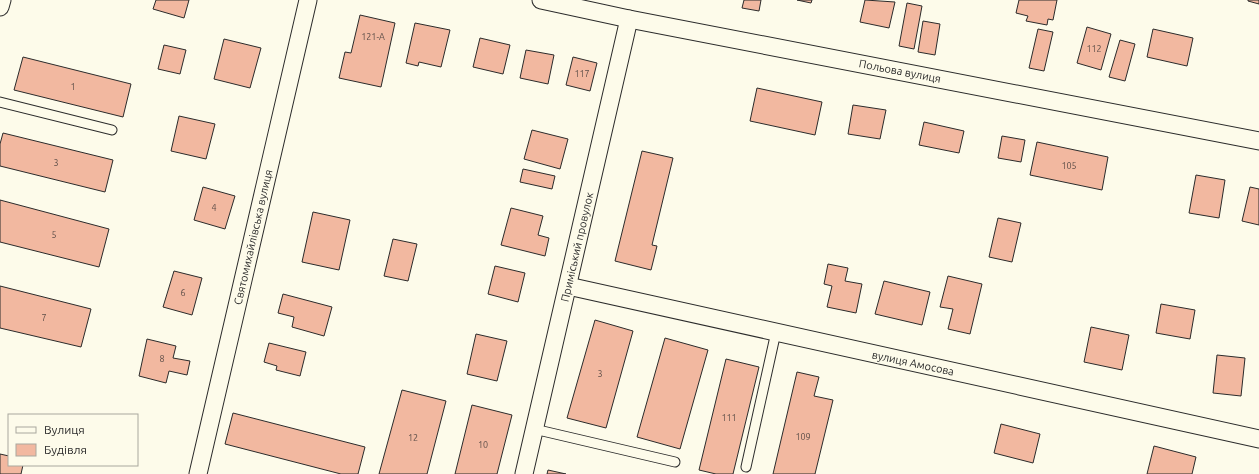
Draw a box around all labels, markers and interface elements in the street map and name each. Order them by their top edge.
house number: 121-А [361,32,385,42]
house number: 112 [1086,44,1102,54]
street label: Польова вулиця [858,57,942,85]
house number: 117 [574,69,590,79]
house number: 1 [70,82,76,92]
house number: 3 [53,158,59,168]
house number: 105 [1061,161,1077,171]
street label: Святомихайлівська вулиця [232,168,274,306]
street label: Приміський провулок [559,191,596,303]
house number: 4 [211,203,217,213]
house number: 5 [51,230,57,240]
house number: 6 [180,288,186,298]
house number: 7 [41,313,47,323]
street label: вулиця Амосова [871,348,955,378]
house number: 8 [159,354,165,364]
house number: 3 [597,369,603,379]
house number: 111 [721,413,737,423]
legend [8,414,138,466]
text: Вулиця [44,423,85,436]
house number: 109 [795,432,811,442]
house number: 12 [408,433,418,443]
house number: 10 [478,440,488,450]
text: Будівля [44,443,87,456]

